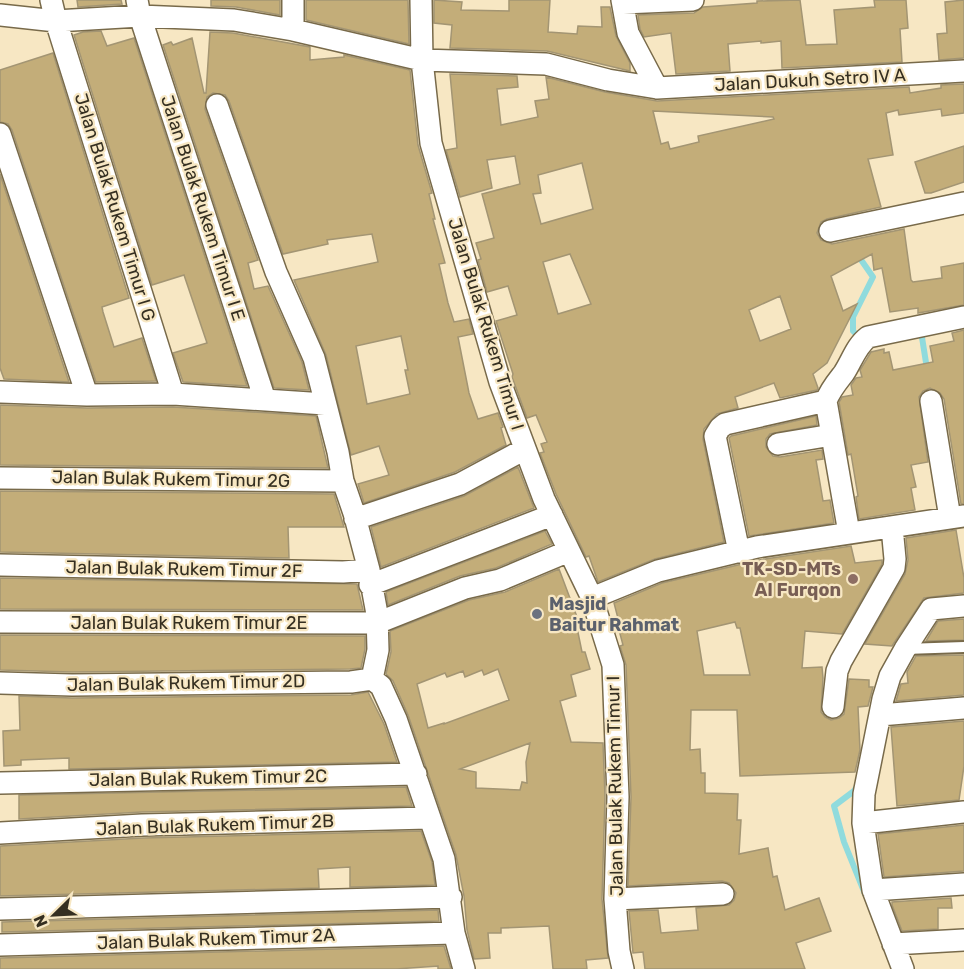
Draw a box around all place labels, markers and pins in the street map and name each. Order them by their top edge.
place label: TK-SD-MTs Al Furqon [742,558,841,601]
marker: TK-SD-MTs Al Furqon [846,572,860,586]
place label: Masjid Baitur Rahmat [549,593,679,636]
marker: Masjid Baitur Rahmat [530,607,544,621]

